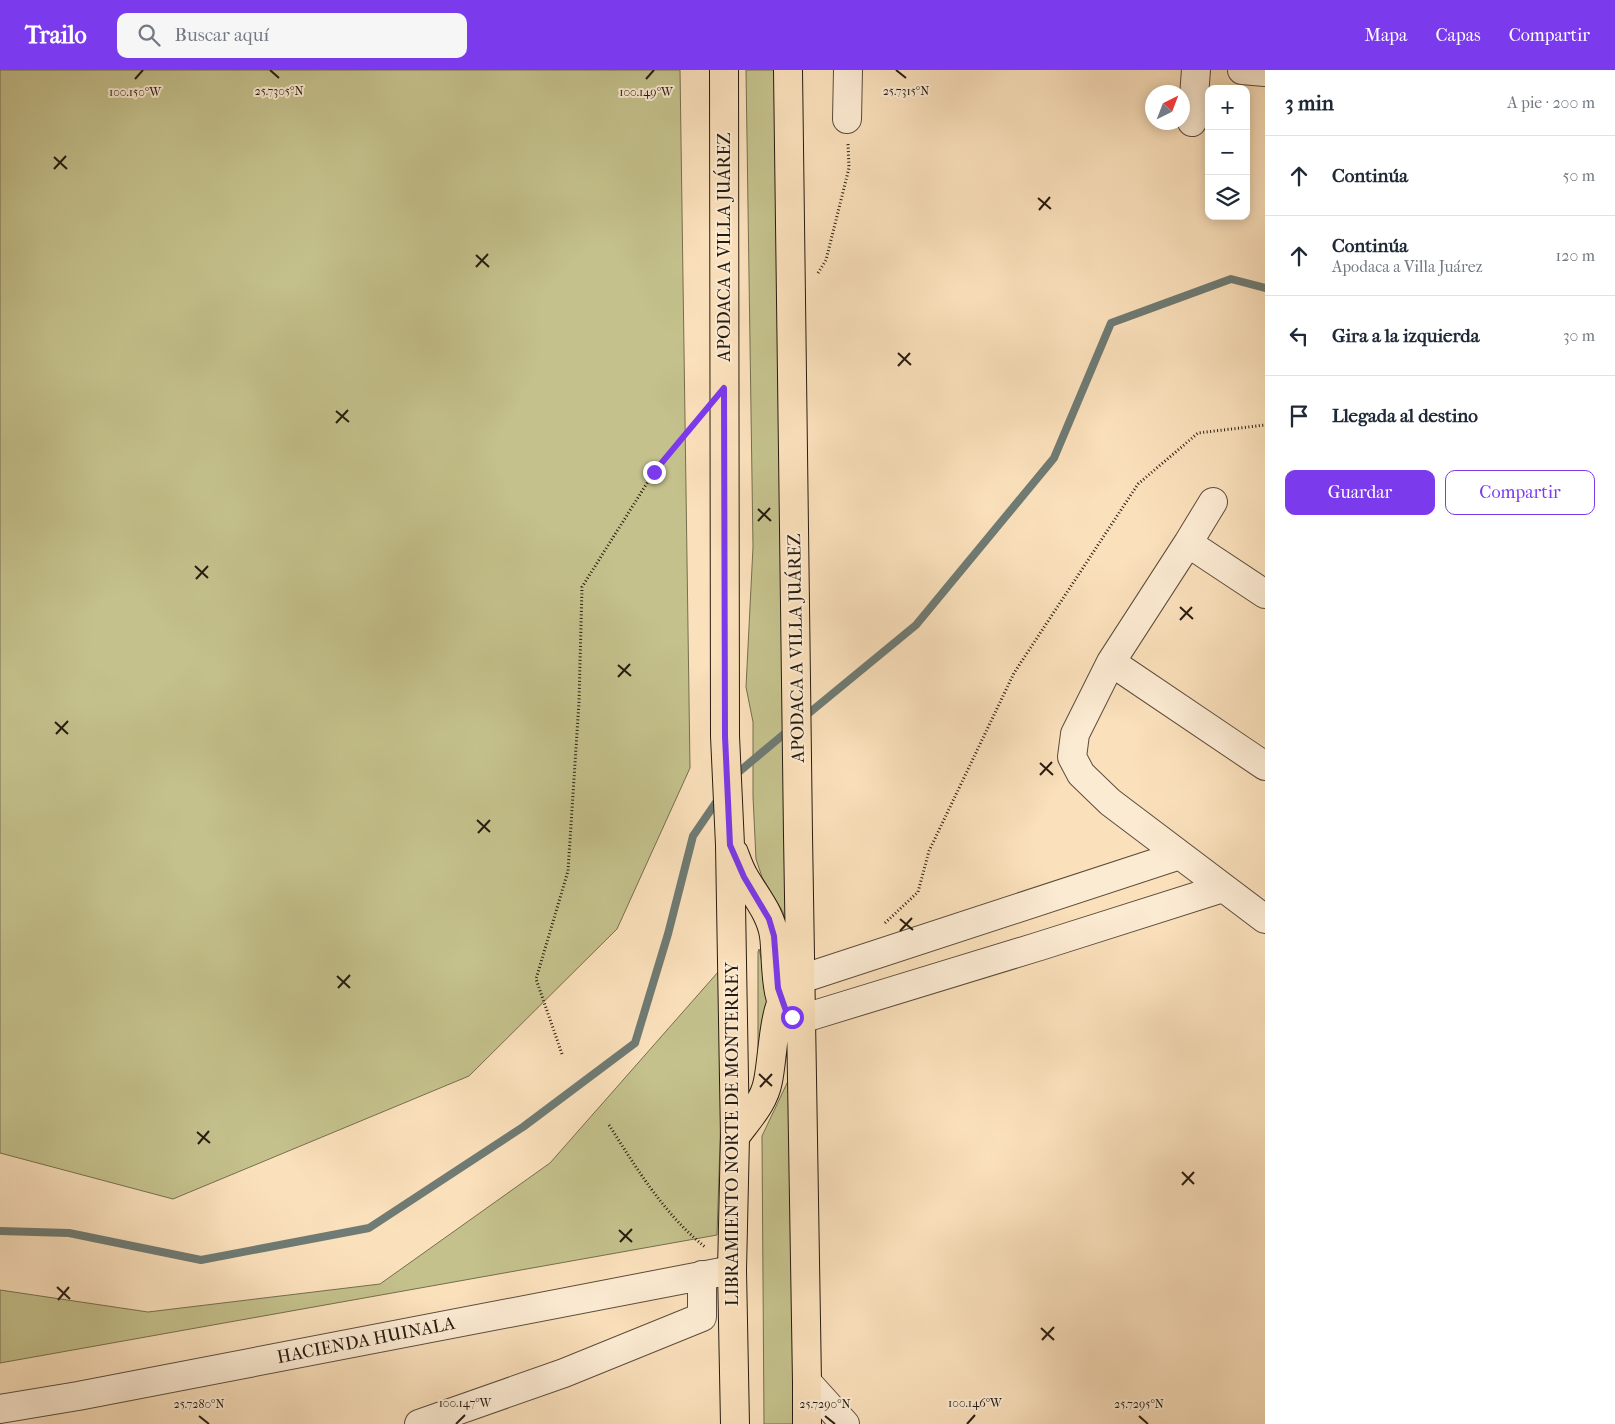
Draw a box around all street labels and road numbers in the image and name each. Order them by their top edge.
street label: APODACA A VILLA JUÁREZ [713,132,735,363]
street label: APODACA A VILLA JUÁREZ [783,533,809,764]
street label: LIBRAMIENTO NORTE DE MONTERREY [722,961,743,1306]
street label: HACIENDA HUINALA [275,1313,457,1368]

